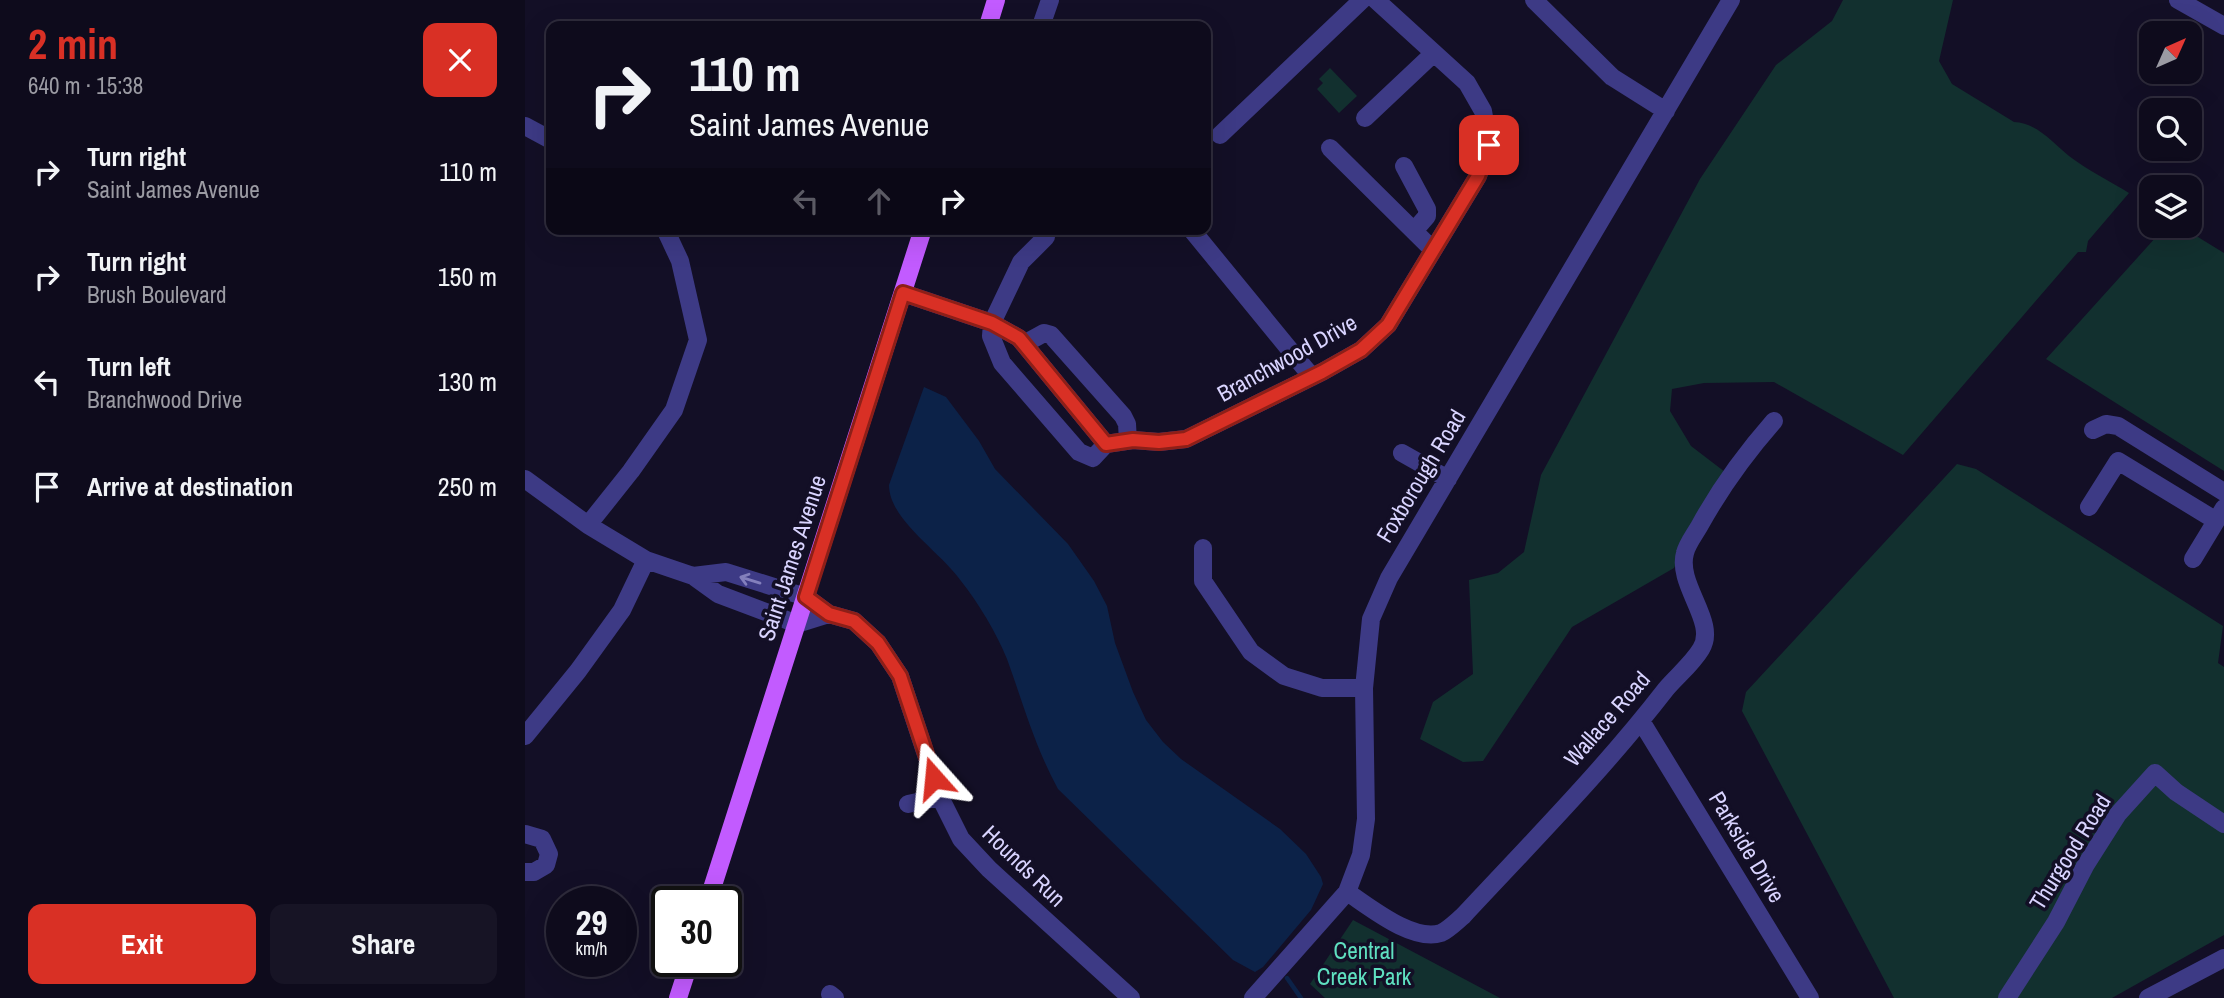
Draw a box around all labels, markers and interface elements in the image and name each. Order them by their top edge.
text: 2 min [28,16,118,72]
north arrow [2139,21,2201,84]
map controls [2139,21,2202,238]
button: close [423,23,497,97]
text: 110 m [689,40,801,106]
icon: right [574,49,665,140]
text: 640 m · 15:38 [28,70,143,101]
button: search [2139,98,2202,161]
text: Saint James Avenue [689,103,929,146]
pin [1459,115,1519,175]
icon: arrive [1470,126,1508,164]
text: Turn right [87,139,186,174]
icon: right [28,153,66,191]
text: 110 m [439,154,497,189]
text: Saint James Avenue [87,174,260,205]
button: layers [2139,175,2202,238]
icon: left [787,182,825,220]
icon: ahead [860,182,898,220]
icon: right [933,182,971,220]
text: Turn right [87,244,186,279]
icon: right [28,258,66,296]
text: 150 m [438,259,497,294]
text: Brush Boulevard [87,279,226,310]
street label: Branchwood Drive [1211,306,1362,409]
text: Turn left [87,349,171,384]
icon: left [28,363,66,401]
text: 130 m [438,364,497,399]
text: Branchwood Drive [87,384,242,415]
street label: Foxborough Road [1369,403,1473,548]
icon: arrive [28,468,66,506]
text: Arrive at destination [87,469,293,504]
text: 250 m [438,469,497,504]
street label: Saint James Avenue [750,471,833,645]
one-way arrow [740,572,762,585]
street label: Wallace Road [1557,664,1657,773]
position arrow [897,741,971,815]
street label: Parkside Drive [1702,785,1793,908]
street label: Thurgood Road [2022,788,2117,916]
street label: Hounds Run [976,818,1073,913]
speed limit sign: 30 [651,886,742,977]
text: 29 [576,899,607,946]
button: Exit [28,904,256,984]
button: Share [270,904,497,984]
park label: Central Creek Park [1317,935,1412,992]
text: km/h [576,936,608,961]

